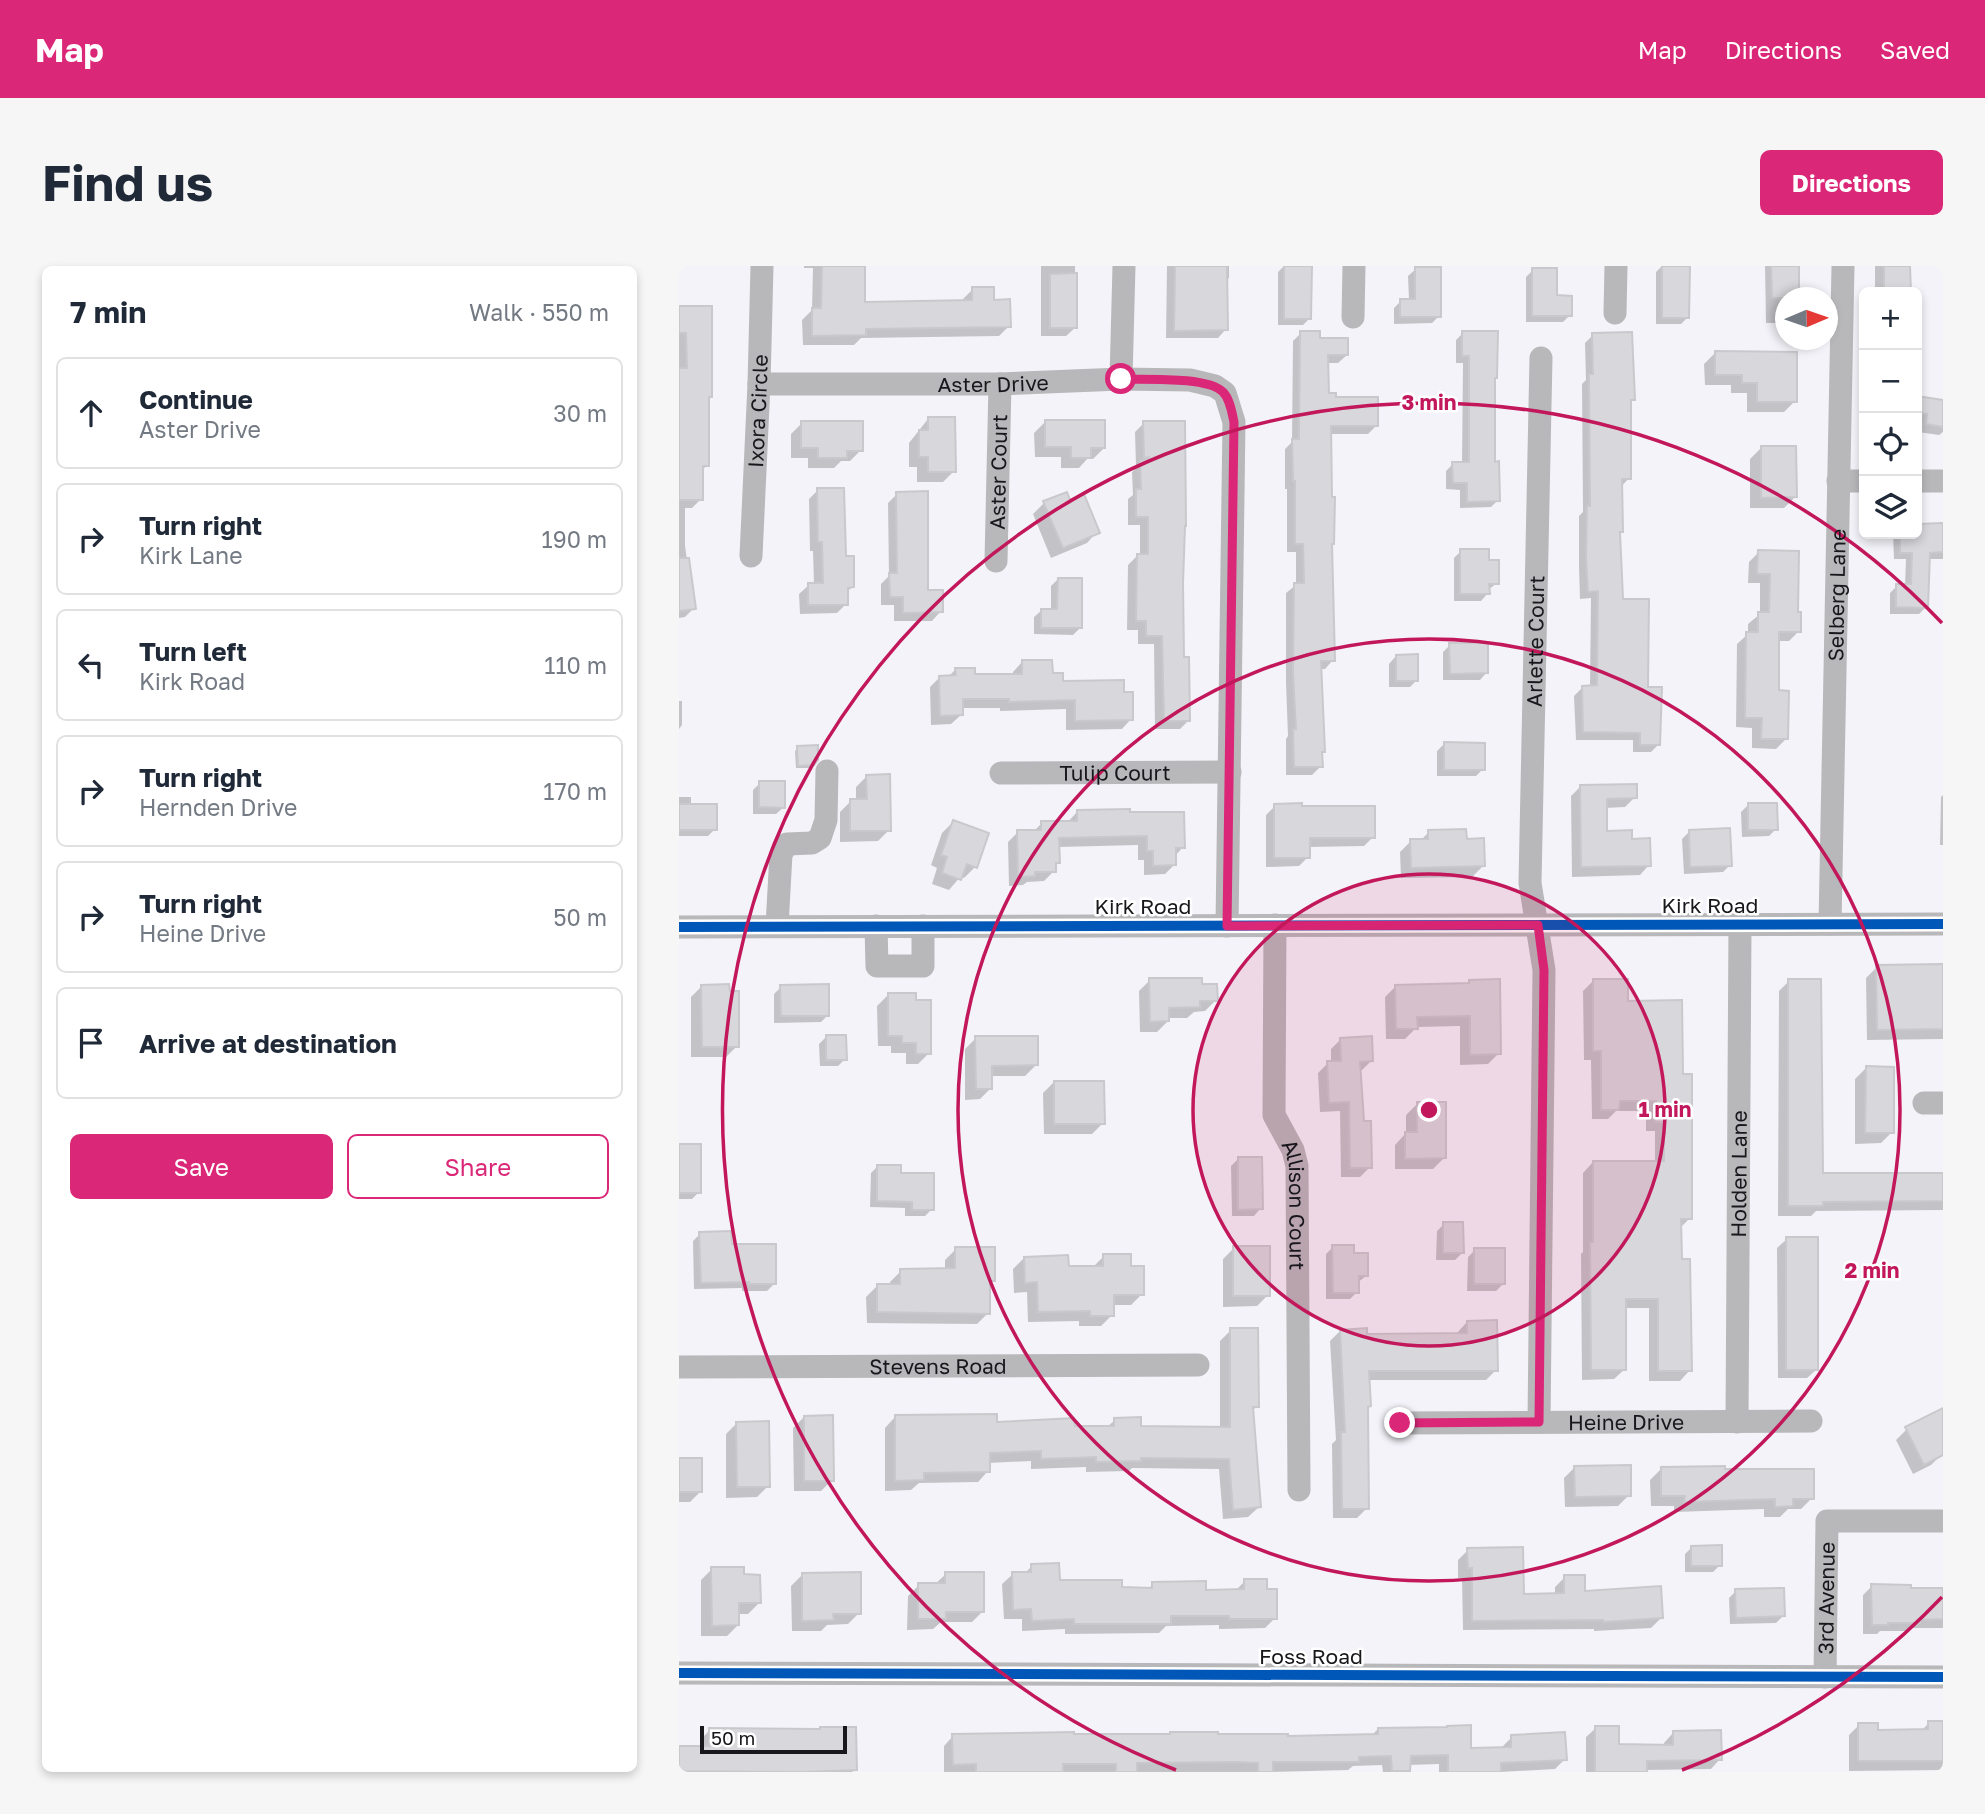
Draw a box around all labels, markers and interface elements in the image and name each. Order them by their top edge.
text: Map [35,30,104,69]
text: Map [1638,35,1687,64]
text: Directions [1725,35,1842,64]
text: Saved [1880,35,1950,64]
button: Directions [1760,150,1943,215]
text: Find us [42,153,213,212]
north arrow [1775,287,1838,350]
map controls [1859,287,1922,539]
button: + [1859,287,1922,350]
text: 7 min [70,294,146,330]
text: Walk · 550 m [469,298,609,326]
button: − [1859,350,1922,413]
street label: Ixora Circle [742,354,773,468]
route start [1105,363,1136,394]
street label: Aster Drive [937,369,1049,397]
text: Continue [139,384,253,415]
text: 3 min [1402,389,1456,415]
icon: ahead [72,394,110,432]
text: 30 m [553,399,607,427]
button: locate [1859,413,1922,476]
street label: Aster Court [984,414,1012,530]
text: Aster Drive [139,415,261,443]
button: layers [1859,476,1922,539]
text: Turn right [139,510,262,541]
icon: right [72,520,110,558]
text: 190 m [542,525,607,553]
street label: Selberg Lane [1822,528,1851,662]
text: Kirk Lane [139,541,243,569]
street label: Arlette Court [1521,575,1549,707]
text: Turn left [139,636,247,667]
icon: left [72,646,110,684]
text: 110 m [544,651,607,679]
text: Kirk Road [139,667,245,695]
street label: Tulip Court [1059,759,1171,786]
text: Turn right [139,762,262,793]
icon: right [72,772,110,810]
text: 170 m [543,777,607,805]
text: Hernden Drive [139,793,297,821]
text: Turn right [139,888,262,919]
street label: Kirk Road [1662,892,1758,918]
street label: Kirk Road [1095,893,1191,919]
icon: right [72,898,110,936]
text: 50 m [553,903,607,931]
text: Heine Drive [139,919,266,947]
icon: arrive [72,1024,110,1062]
text: Arrive at destination [139,1028,397,1059]
text: 1 min [1639,1096,1691,1122]
centre of rings [1417,1098,1441,1122]
street label: Holden Lane [1725,1110,1752,1238]
button: Save [70,1134,333,1199]
button: Share [347,1134,609,1199]
street label: Allison Court [1277,1135,1311,1270]
text: 2 min [1845,1257,1899,1283]
street label: Stevens Road [869,1353,1007,1379]
route end [1384,1407,1415,1438]
street label: Heine Drive [1568,1409,1684,1435]
street label: 3rd Avenue [1812,1542,1840,1654]
street label: Foss Road [1259,1643,1363,1669]
scale bar [700,1723,847,1755]
text: 50 m [711,1726,755,1749]

